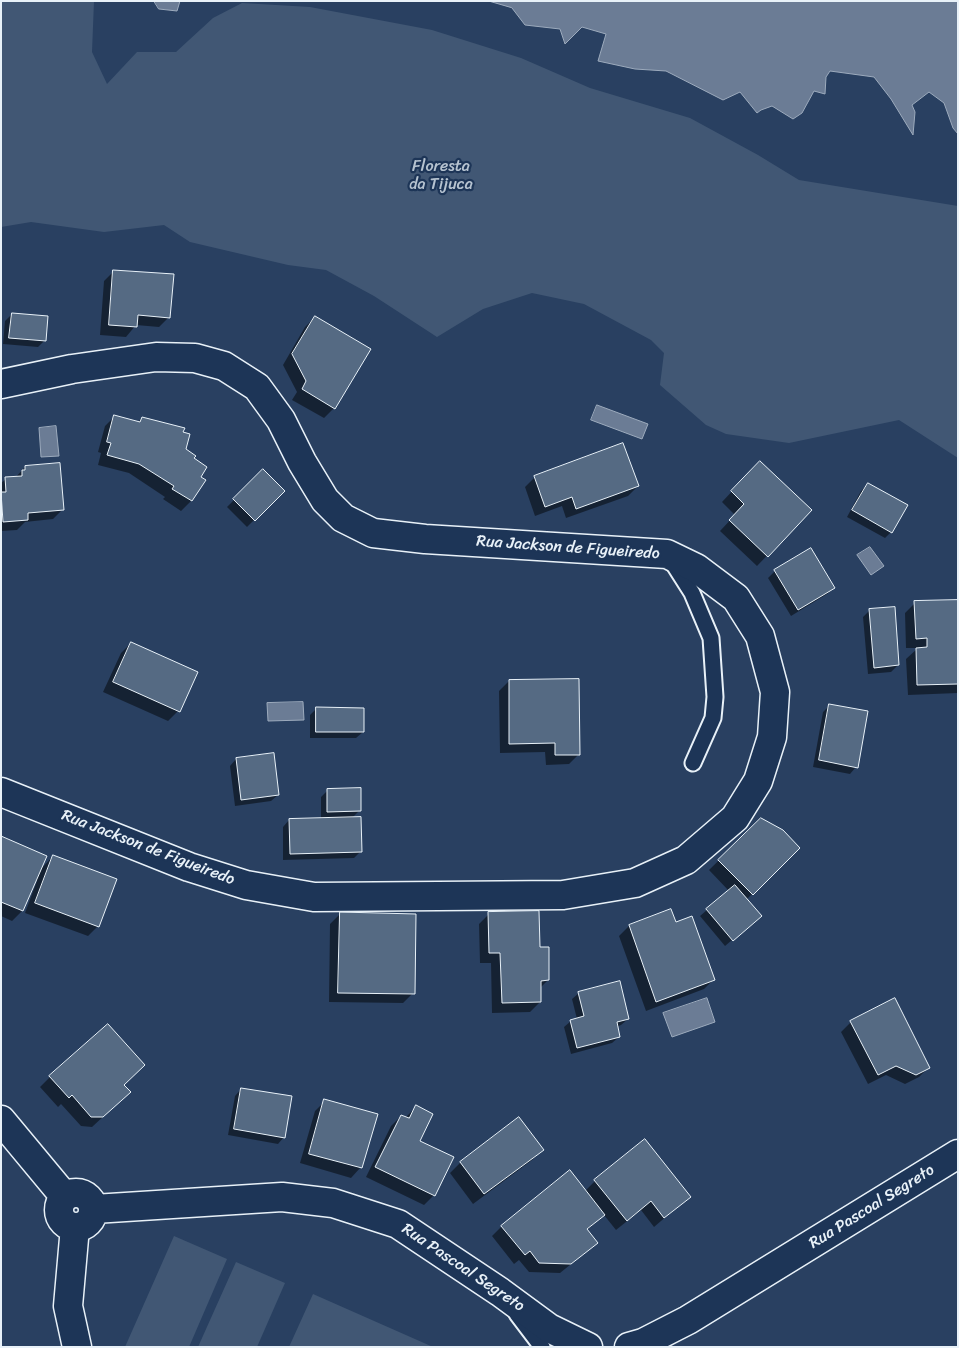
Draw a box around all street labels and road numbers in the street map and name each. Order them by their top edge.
street label: Rua Jackson de Figueiredo [476,532,660,564]
street label: Rua Jackson de Figueiredo [59,806,237,890]
street label: Rua Pascoal Segreto [806,1161,938,1253]
street label: Rua Pascoal Segreto [398,1220,528,1316]

